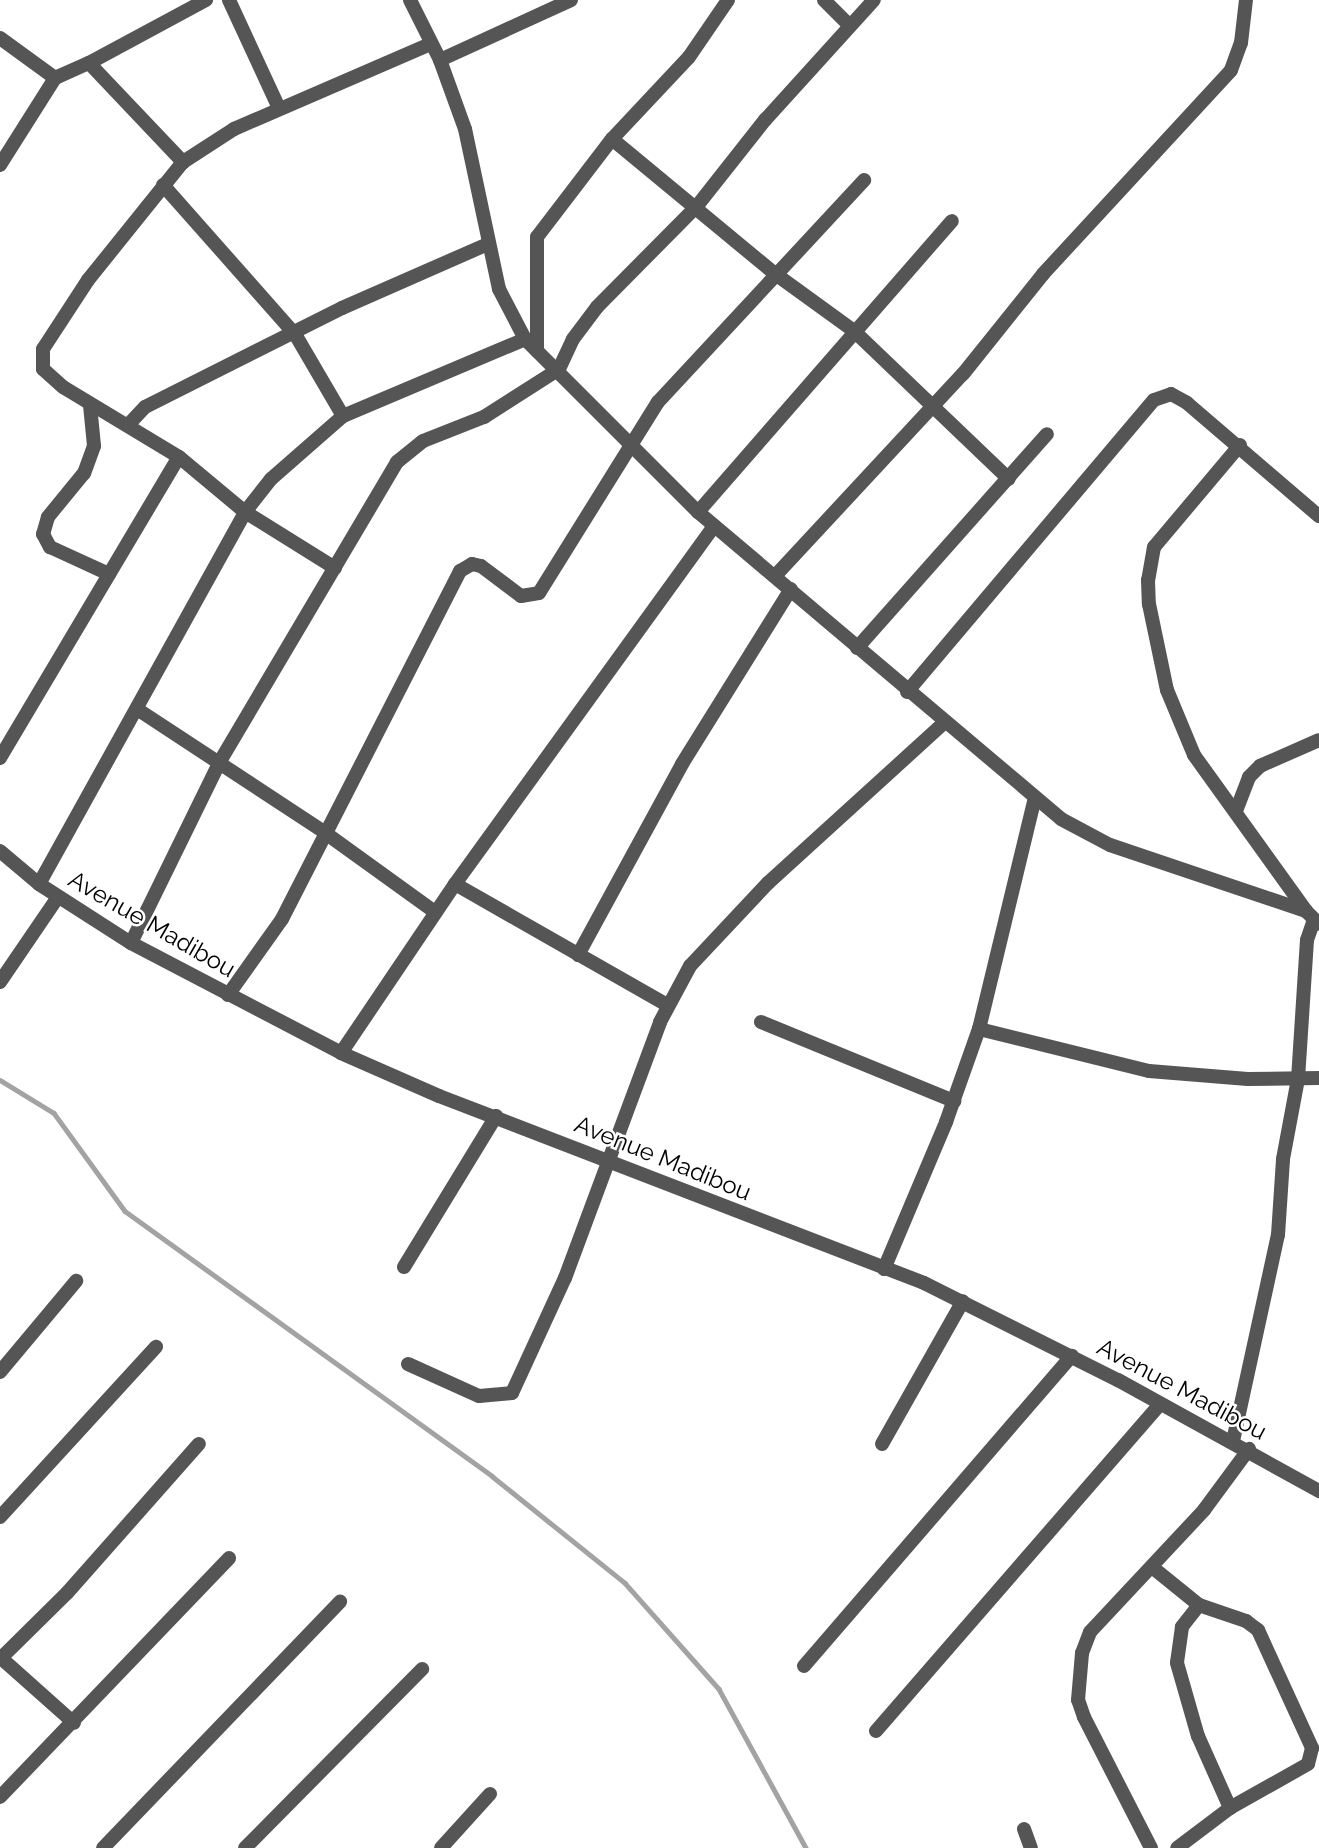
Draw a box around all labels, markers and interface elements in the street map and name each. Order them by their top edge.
street label: Avenue Madibou [63,865,241,983]
street label: Avenue Madibou [571,1109,755,1207]
street label: Avenue Madibou [1092,1332,1272,1446]

